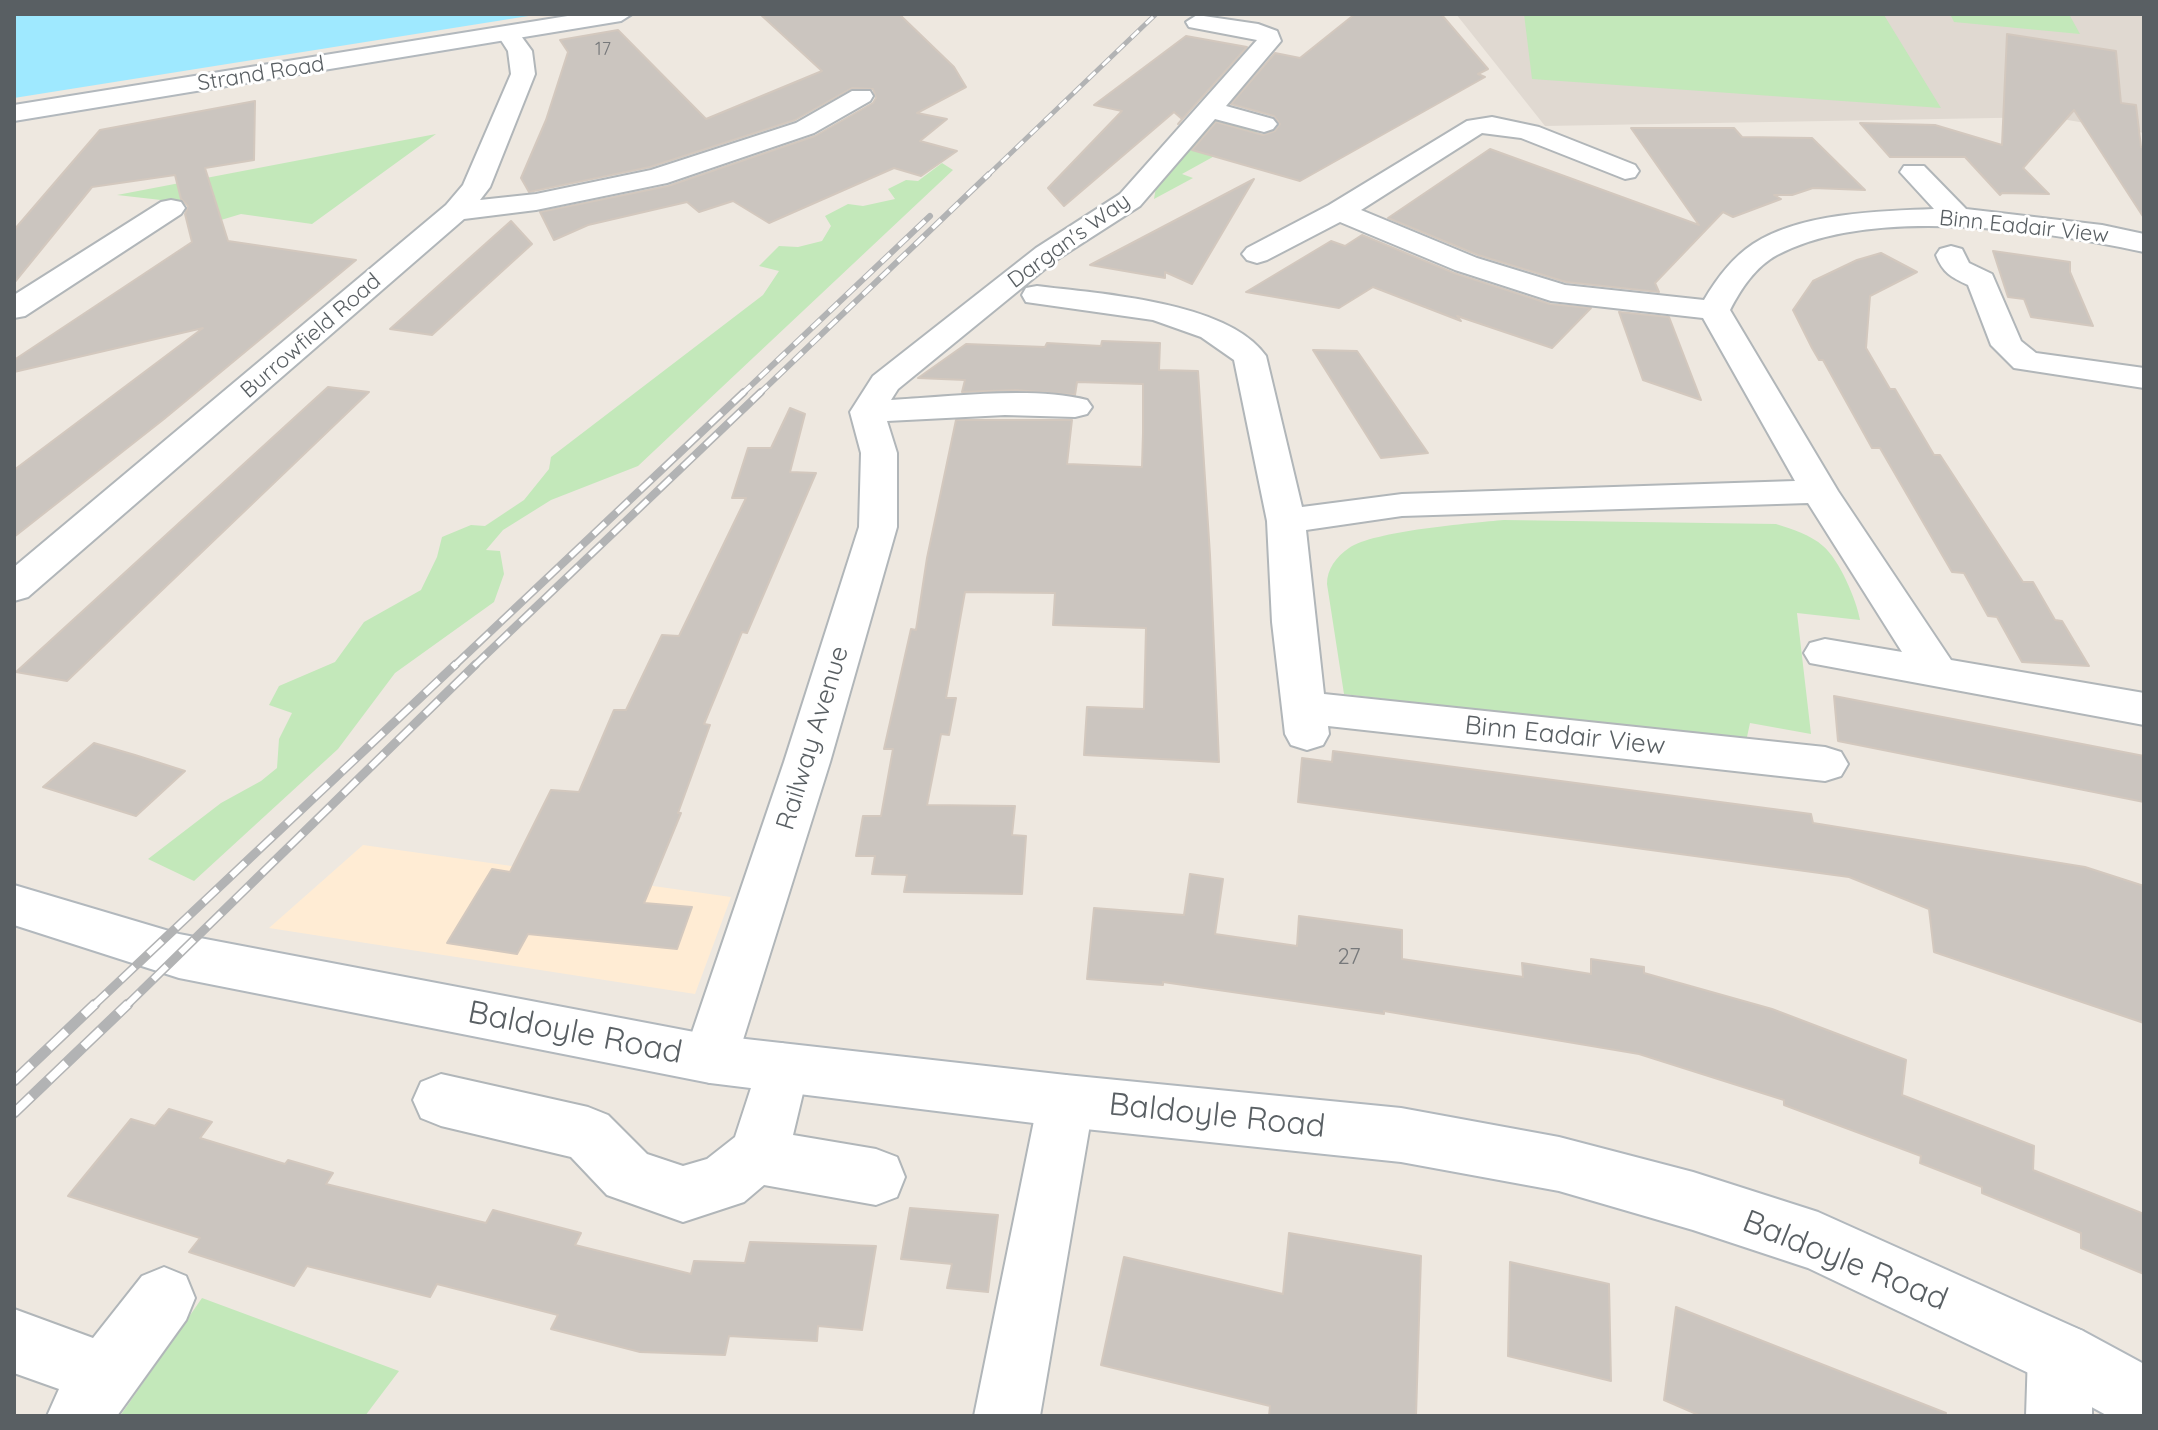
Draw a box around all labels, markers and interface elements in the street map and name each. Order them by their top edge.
house number: 17 [595,39,611,61]
street label: Strand Road [196,51,326,97]
street label: Dargan's Way [1003,188,1135,294]
street label: Binn Eadair View [1938,205,2110,249]
street label: Burrowfield Road [236,268,386,404]
street label: Railway Avenue [770,642,856,834]
street label: Binn Eadair View [1463,710,1667,762]
house number: 27 [1337,944,1361,970]
street label: Baldoyle Road [465,993,685,1073]
street label: Baldoyle Road [1107,1086,1327,1146]
street label: Baldoyle Road [1737,1202,1953,1320]

